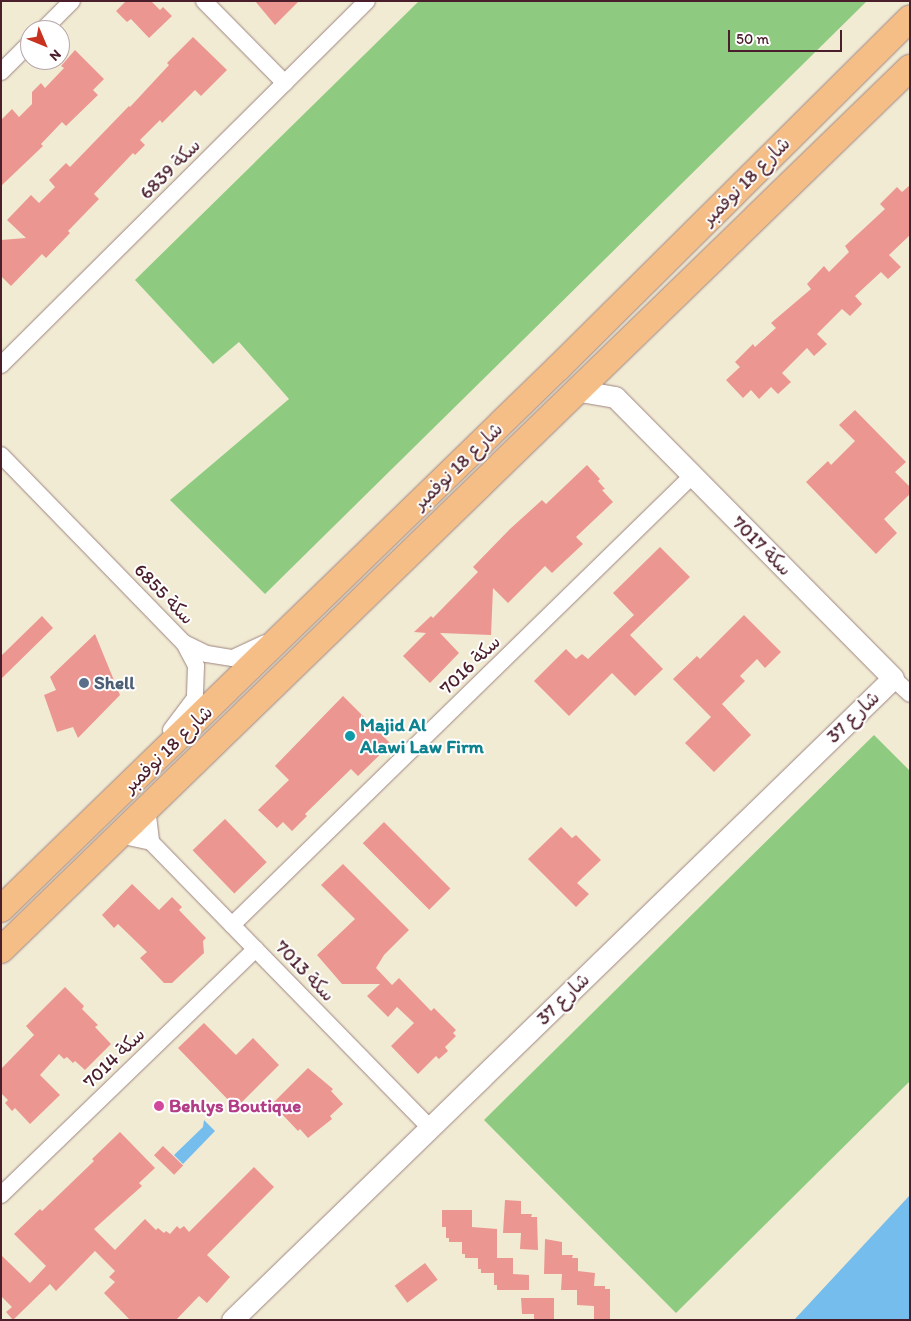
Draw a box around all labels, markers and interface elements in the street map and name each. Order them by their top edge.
north arrow [20,20,70,70]
scale bar [731,20,845,52]
text: 50 m [736,30,769,48]
text: N [46,46,65,65]
street label: شارع 18 نوفمبر [697,132,795,230]
street label: سكة 6839 [135,134,205,204]
street label: شارع 18 نوفمبر [409,418,507,514]
street label: سكة 7017 [727,511,797,581]
street label: سكة 6855 [129,559,199,629]
street label: سكة 7016 [435,630,505,700]
place label: Shell [94,672,135,694]
marker: Shell [78,677,90,689]
street label: شارع 37 [822,686,884,748]
street label: شارع 18 نوفمبر [119,701,217,797]
place label: Majid Al Alawi Law Firm [360,714,484,758]
marker: Majid Al Alawi Law Firm [344,730,356,742]
street label: سكة 7013 [270,936,340,1006]
street label: شارع 37 [532,968,594,1030]
street label: سكة 7014 [78,1023,150,1093]
place label: Behlys Boutique [169,1095,301,1117]
marker: Behlys Boutique [153,1100,165,1112]

